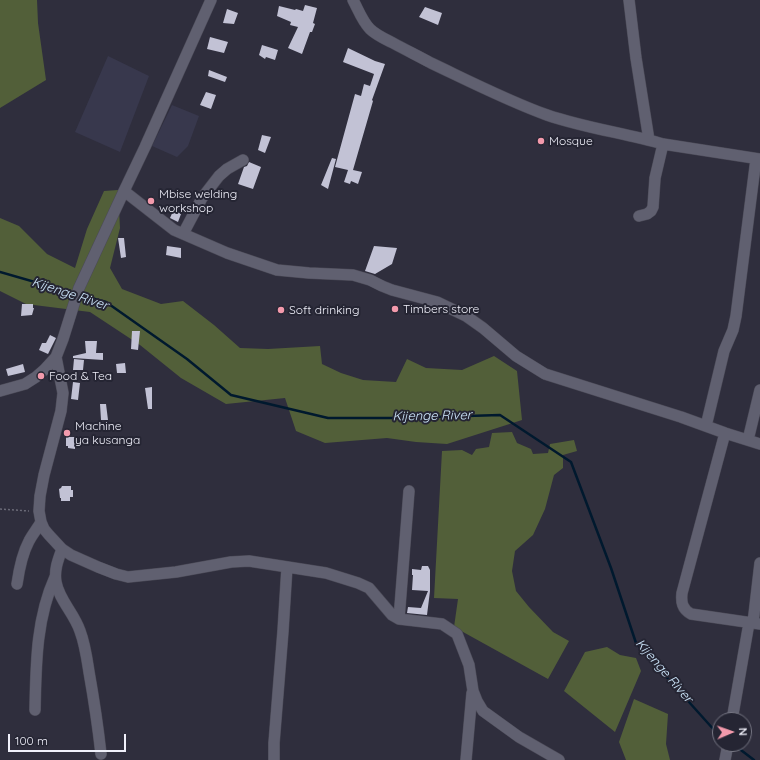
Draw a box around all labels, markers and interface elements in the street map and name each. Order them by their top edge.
place label: Mosque [549,134,593,148]
marker: Mosque [536,136,546,146]
place label: Mbise welding workshop [159,187,237,215]
marker: Mbise welding workshop [146,196,156,206]
water label: Kijenge River [30,274,110,314]
place label: Timbers store [403,302,479,316]
place label: Soft drinking [289,303,359,317]
marker: Timbers store [390,304,400,314]
marker: Soft drinking [276,305,286,315]
place label: Food & Tea [49,369,112,383]
marker: Food & Tea [36,371,46,381]
water label: Kijenge River [392,408,472,424]
place label: Machine ya kusanga [75,419,140,447]
marker: Machine ya kusanga [62,428,72,438]
water label: Kijenge River [632,636,696,706]
north arrow [712,712,752,752]
scale bar [10,726,128,752]
text: N [736,727,750,736]
text: 100 m [15,733,48,748]

